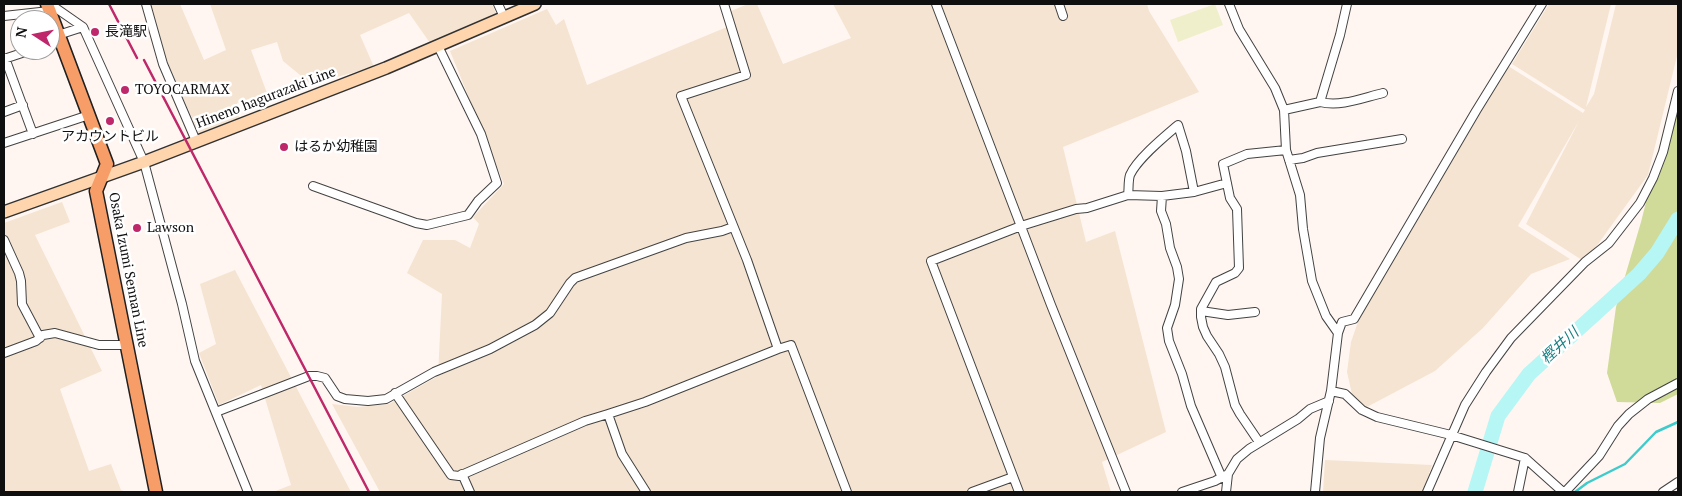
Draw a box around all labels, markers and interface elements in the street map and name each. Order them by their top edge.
north arrow [10,10,60,60]
place label: 長滝駅 [105,24,147,40]
text: N [10,25,31,39]
marker: 長滝駅 [89,26,101,38]
street label: Hineno hagurazaki Line [194,64,338,132]
place label: TOYOCARMAX [135,82,230,98]
marker: TOYOCARMAX [119,84,131,96]
marker: アカウントビル [104,115,116,127]
place label: アカウントビル [61,129,159,145]
place label: はるか幼稚園 [294,139,378,155]
marker: はるか幼稚園 [278,141,290,153]
street label: Osaka Izumi Sennan Line [105,191,151,349]
place label: Lawson [147,220,194,236]
marker: Lawson [131,222,143,234]
water label: 樫井川 [1537,324,1583,368]

